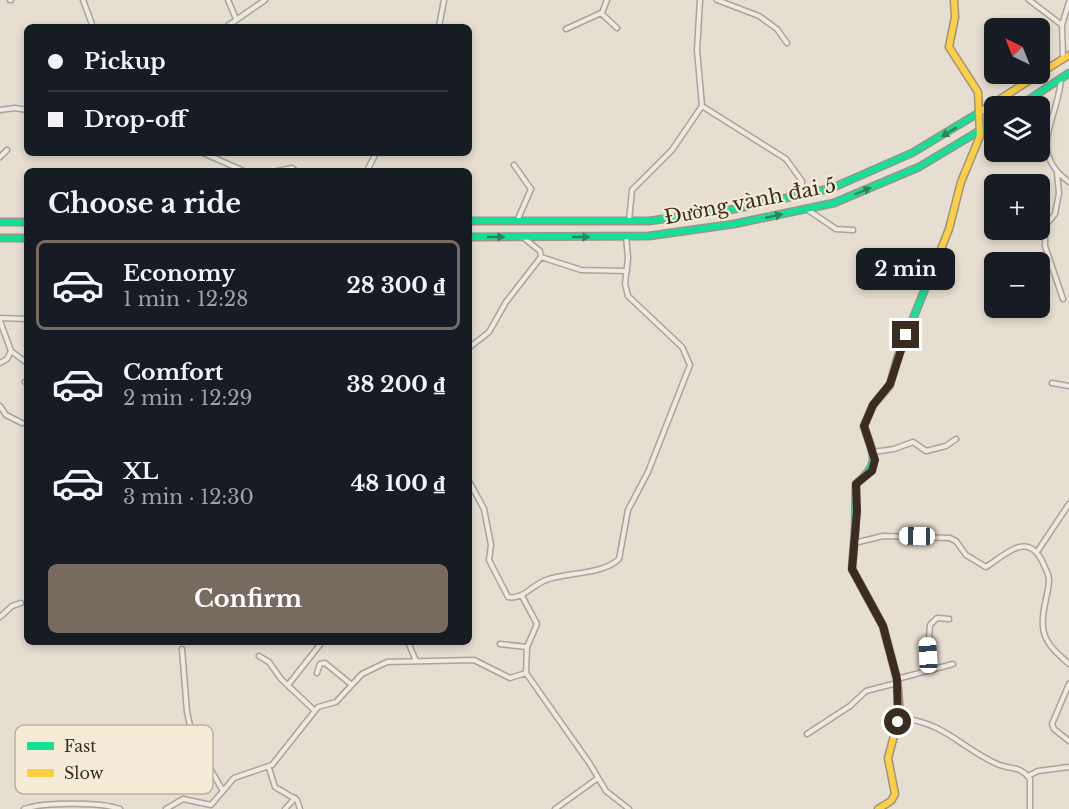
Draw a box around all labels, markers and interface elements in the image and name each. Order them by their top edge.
north arrow [984,18,1050,84]
map controls [984,18,1050,318]
text: Pickup [84,48,166,75]
button: layers [984,96,1050,162]
text: Drop-off [84,106,186,133]
one-way arrow [941,126,957,137]
street label: Đường vành đai 5 [662,173,838,229]
button: + [984,174,1050,240]
one-way arrow [854,186,872,196]
text: Choose a ride [48,187,241,220]
one-way arrow [765,211,784,220]
one-way arrow [486,232,505,242]
one-way arrow [571,232,590,241]
callout: 2 min [856,248,956,290]
button: − [984,252,1050,318]
text: 2 min [874,257,937,281]
icon: car [51,258,105,312]
text: Economy [123,260,235,287]
text: 28 300 ₫ [346,272,445,299]
text: 1 min · 12:28 [123,287,248,311]
route end [892,321,919,348]
icon: car [51,357,105,411]
text: Comfort [123,359,223,386]
text: 38 200 ₫ [346,371,445,398]
text: 2 min · 12:29 [123,386,252,410]
icon: car [51,456,105,510]
text: XL [123,458,158,485]
text: 48 100 ₫ [351,470,445,497]
text: 3 min · 12:30 [123,485,254,509]
car [899,527,935,545]
button: Confirm [48,564,448,633]
car [918,637,938,673]
route start [884,708,911,735]
legend [15,725,213,794]
text: Fast [64,736,96,756]
text: Slow [64,763,104,783]

